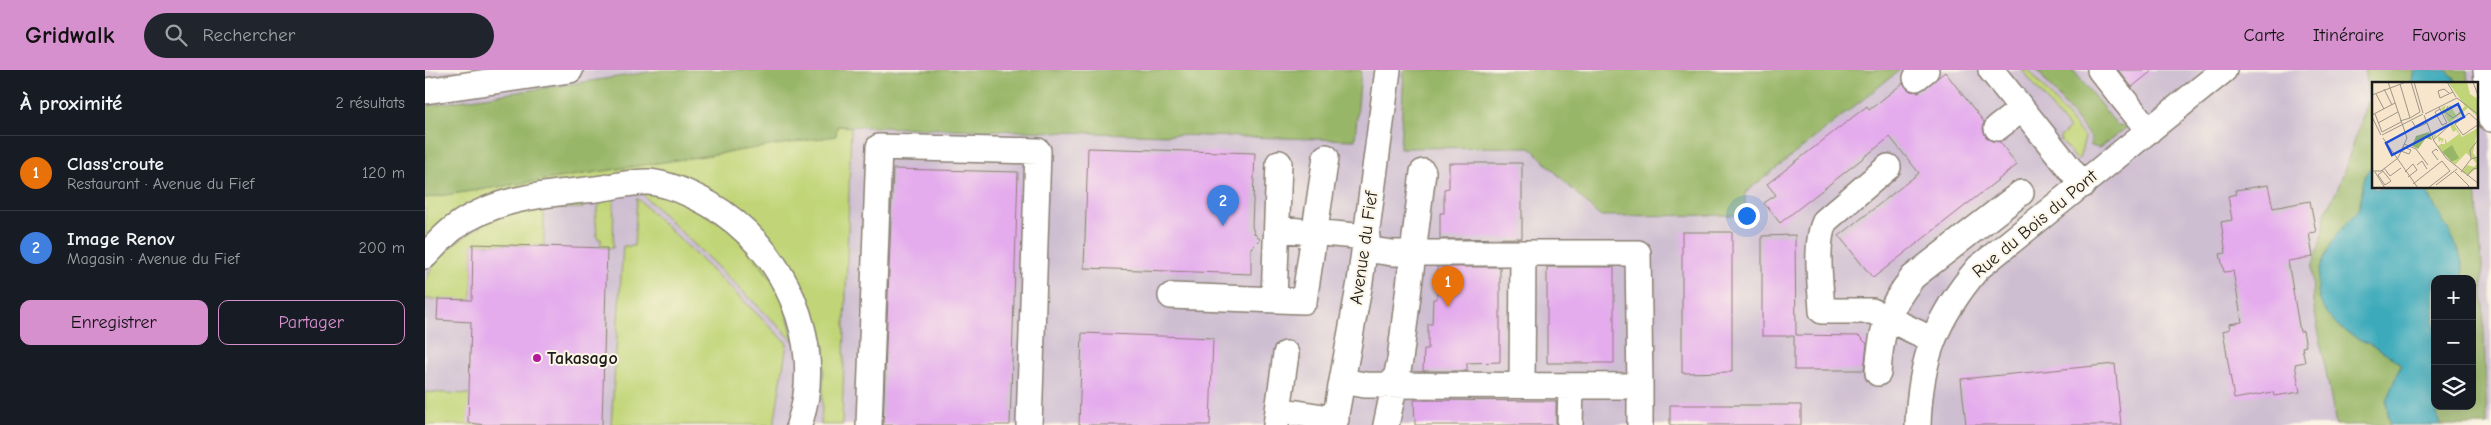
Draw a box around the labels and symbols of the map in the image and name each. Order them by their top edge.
inset map [2372,82,2479,189]
street label: Rue du Bois du Pont [1968,165,2102,282]
pin: 2 [1207,185,1239,226]
street label: Avenue du Fief [1346,189,1382,306]
your location [1734,203,1760,229]
pin: 1 [1432,266,1464,307]
place label: Takasago [547,348,618,369]
marker: Takasago [531,352,543,364]

